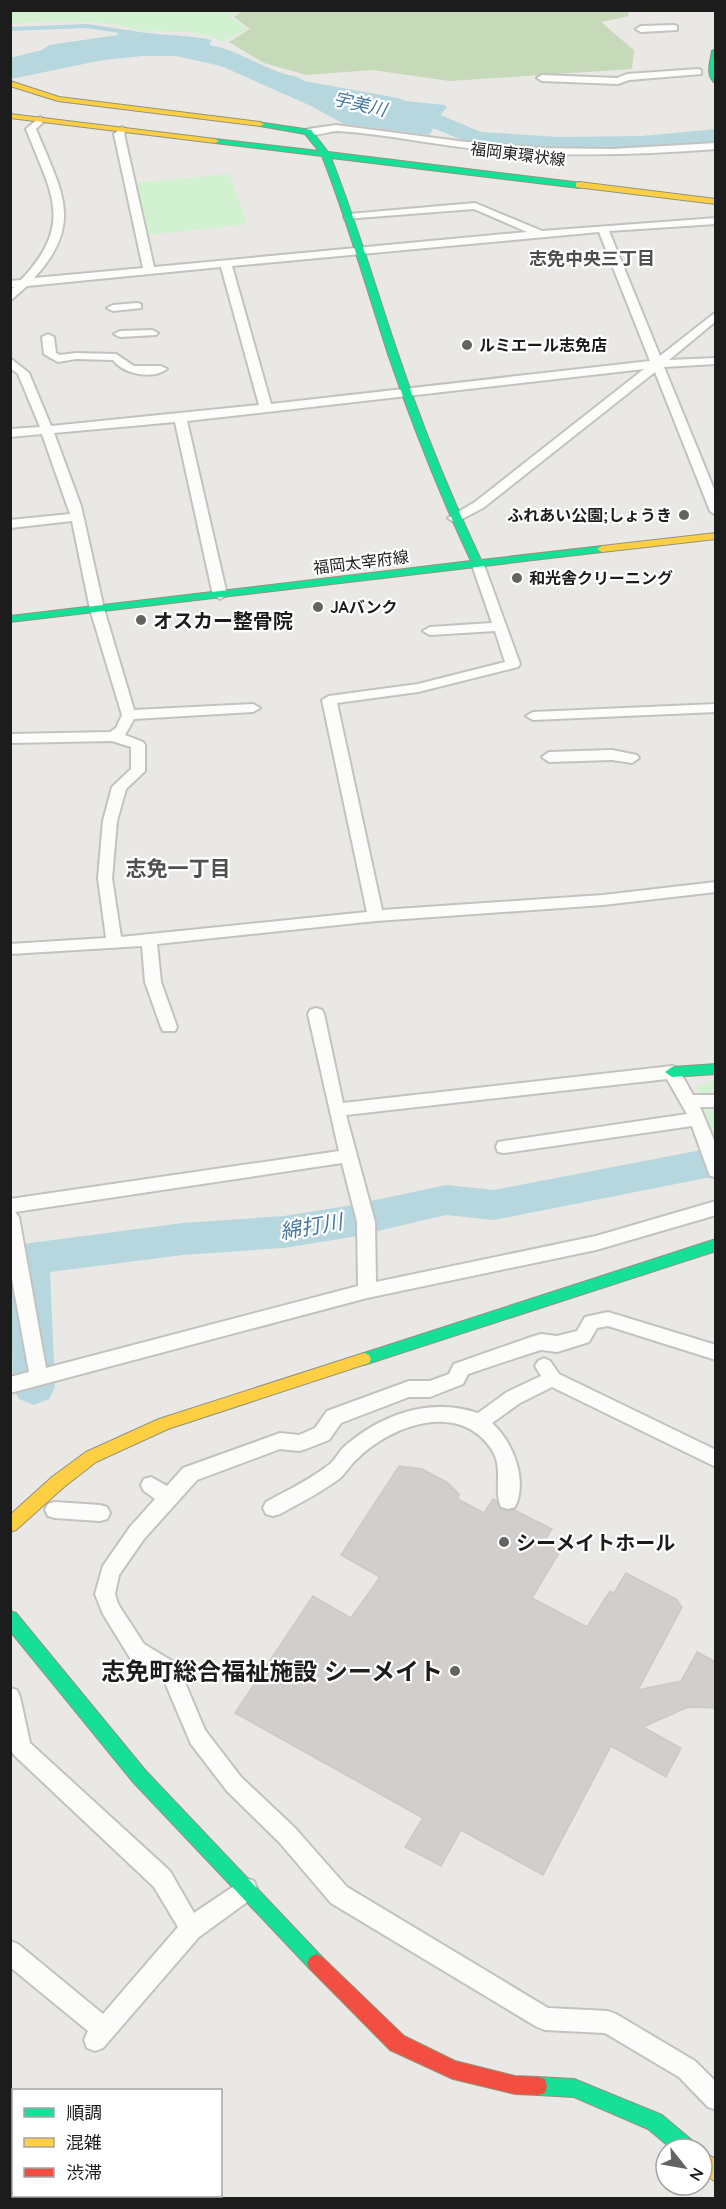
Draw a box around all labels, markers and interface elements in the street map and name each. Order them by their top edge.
water label: 宇美川 [331,87,391,122]
street label: 福岡東環状線 [469,138,567,170]
district label: 志免中央三丁目 [529,247,655,270]
place label: ルミエール志免店 [479,335,607,355]
marker: ルミエール志免店 [460,338,474,352]
place label: ふれあい公園;しょうき [507,505,672,525]
marker: ふれあい公園;しょうき [677,508,691,522]
street label: 福岡太宰府線 [312,546,410,578]
place label: 和光舎クリーニング [529,568,673,588]
marker: 和光舎クリーニング [510,571,524,585]
place label: JAバンク [330,597,398,617]
marker: JAバンク [311,600,325,614]
place label: オスカー整骨院 [153,608,293,633]
marker: オスカー整骨院 [134,613,148,627]
district label: 志免一丁目 [126,855,231,881]
water label: 綿打川 [278,1207,346,1244]
place label: シーメイトホール [516,1530,675,1555]
marker: シーメイトホール [497,1535,511,1549]
place label: 志免町総合福祉施設 シーメイト [101,1656,443,1686]
marker: 志免町総合福祉施設 シーメイト [448,1664,462,1678]
legend [12,2089,222,2197]
text: 順調 [66,2101,102,2124]
text: 混雑 [66,2131,102,2154]
north arrow [654,2137,714,2197]
text: 渋滞 [66,2161,102,2184]
text: N [685,2165,708,2185]

